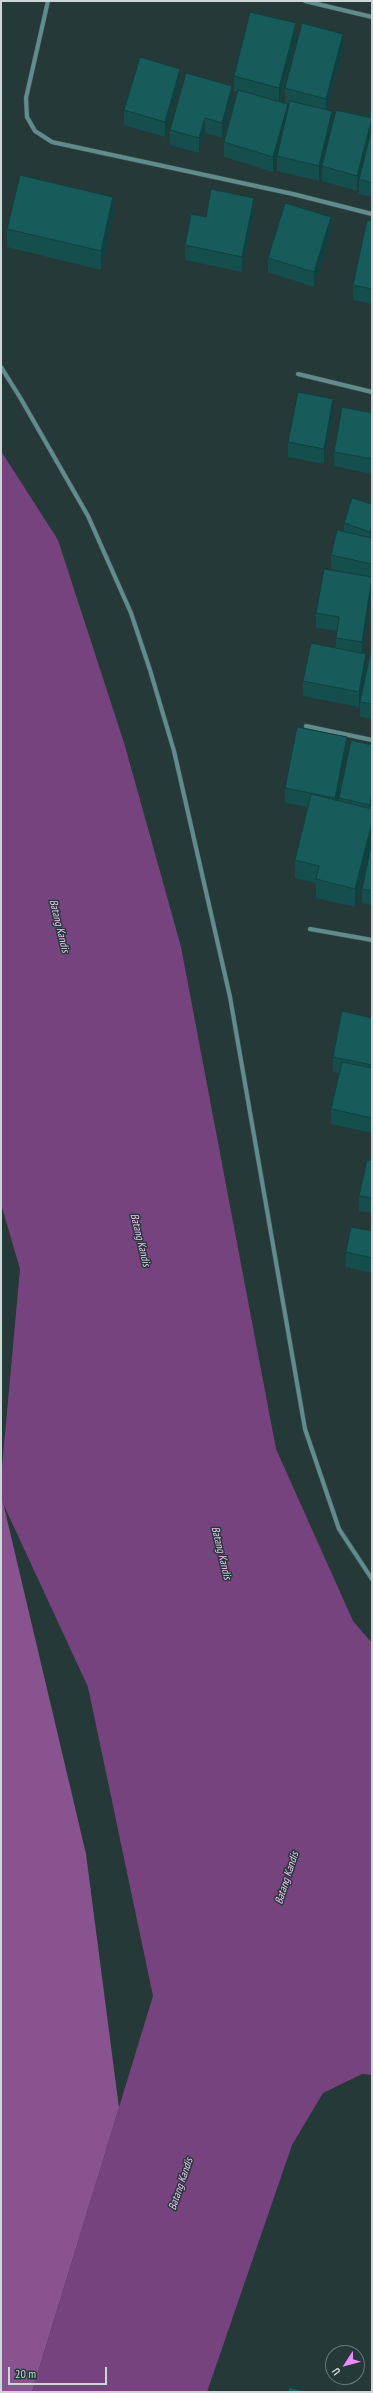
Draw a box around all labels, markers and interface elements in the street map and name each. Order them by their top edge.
water label: Batang Kandis [46,898,72,954]
water label: Batang Kandis [127,1212,153,1268]
water label: Batang Kandis [208,1525,234,1581]
water label: Batang Kandis [272,1850,302,1906]
water label: Batang Kandis [166,2156,196,2212]
north arrow [325,2345,365,2385]
scale bar [10,2359,109,2385]
text: U [329,2365,343,2378]
text: 20 m [15,2366,36,2381]

